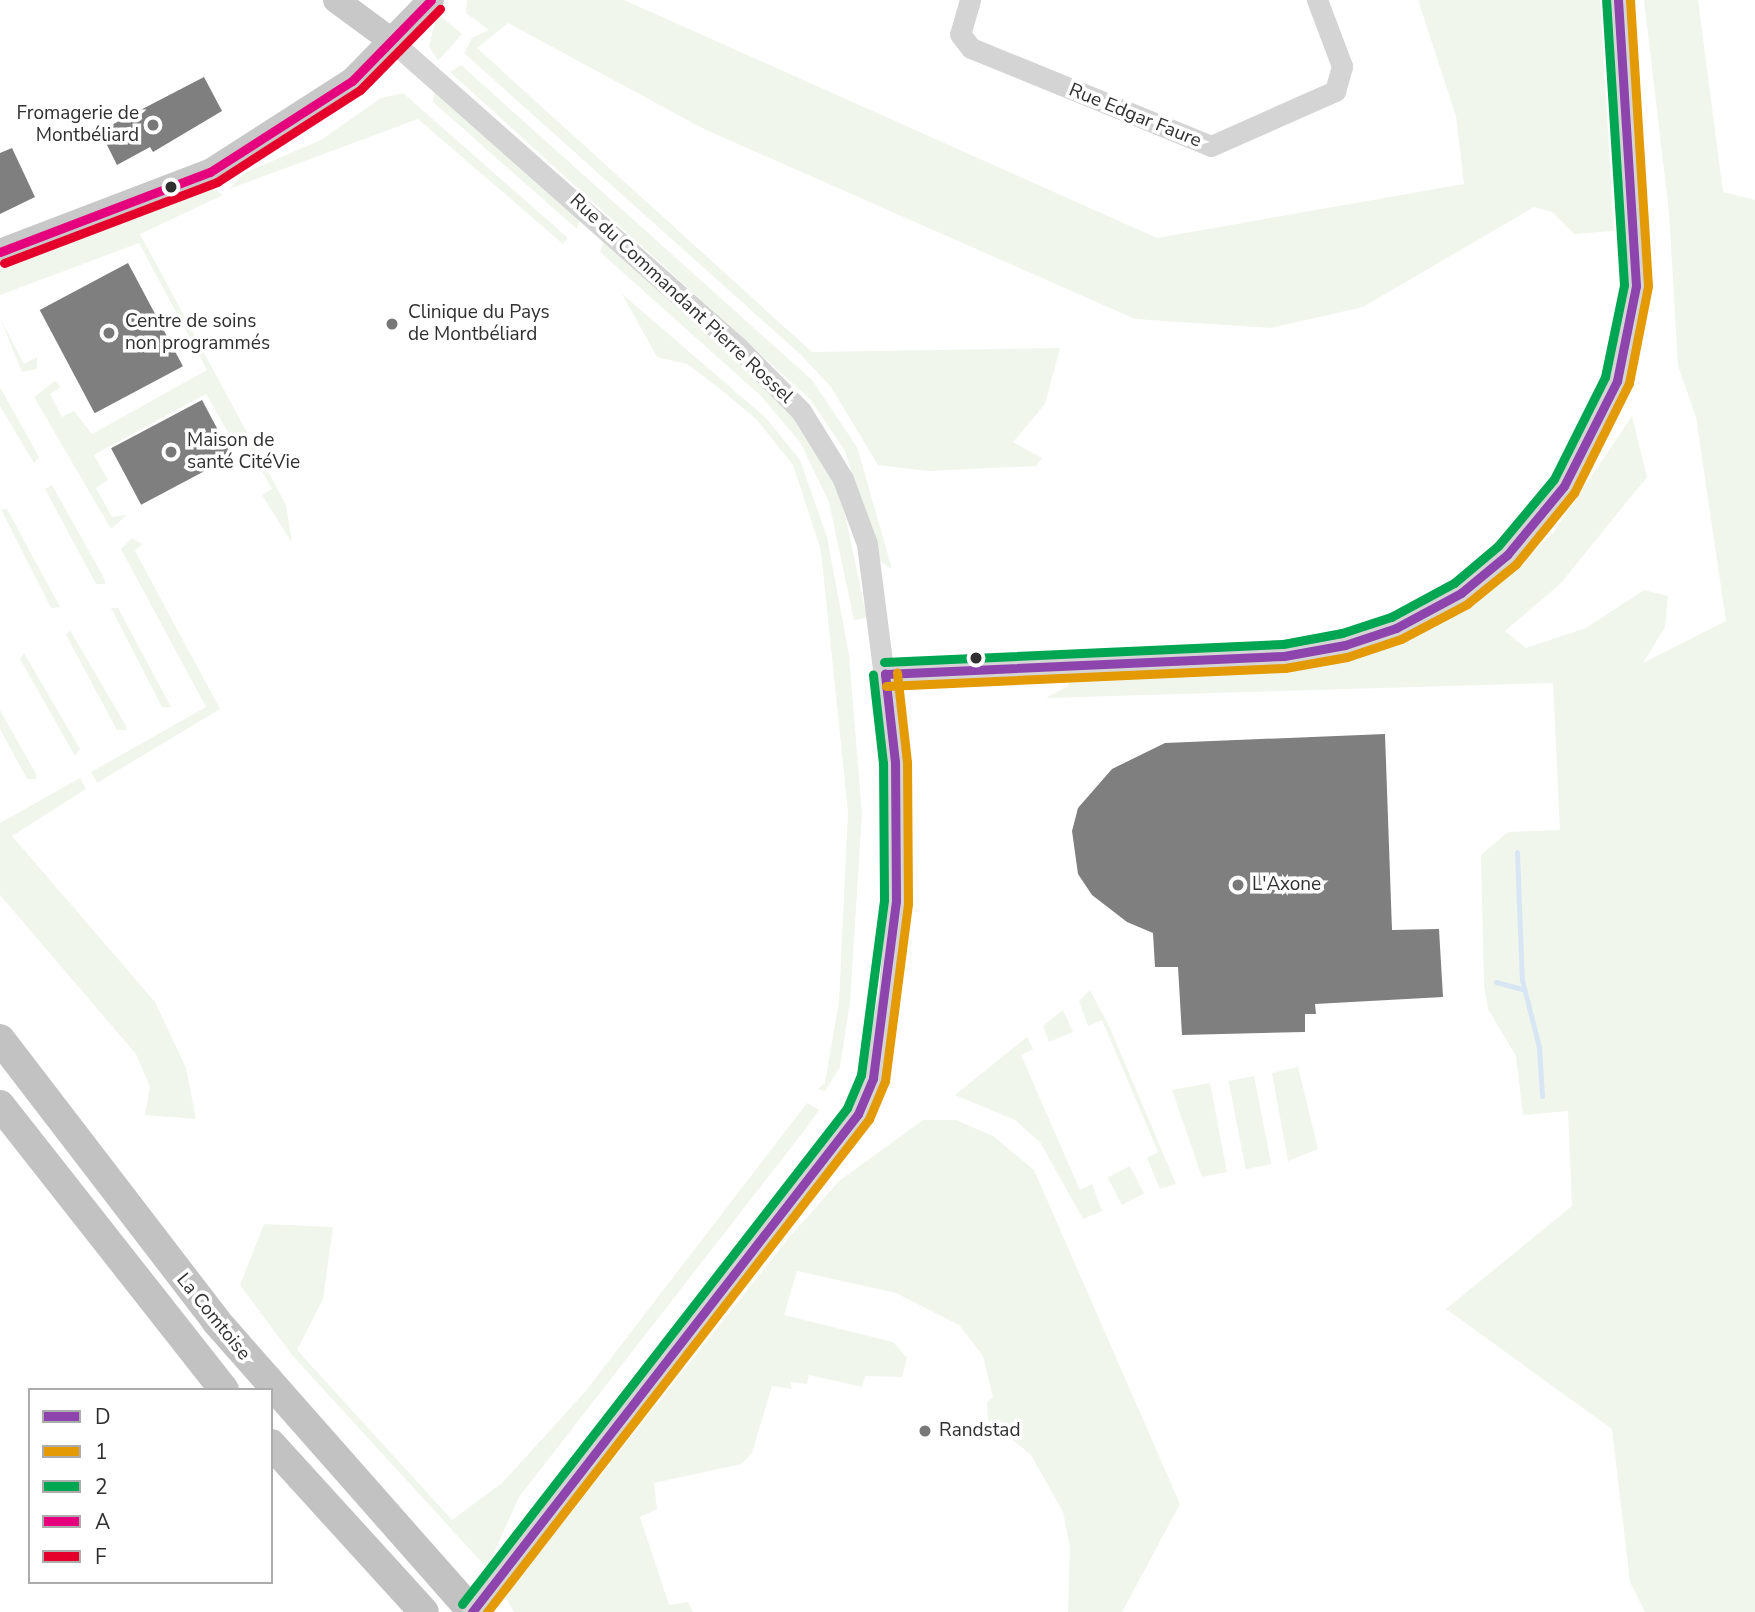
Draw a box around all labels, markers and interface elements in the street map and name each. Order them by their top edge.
street label: Rue Edgar Faure [1065,79,1205,153]
place label: Fromagerie de Montbéliard [17,103,139,147]
marker: Fromagerie de Montbéliard [145,117,161,133]
unlabelled marker [164,180,178,194]
street label: Rue du Commandant Pierre Rossel [565,190,797,408]
place label: Clinique du Pays de Montbéliard [408,302,550,346]
place label: Centre de soins non programmés [125,311,270,355]
marker: Clinique du Pays de Montbéliard [382,314,402,334]
marker: Centre de soins non programmés [99,323,119,343]
place label: Maison de santé CitéVie [187,430,300,474]
marker: Maison de santé CitéVie [161,442,181,462]
unlabelled marker [969,651,983,665]
place label: L'Axone [1252,874,1321,896]
marker: L'Axone [1230,877,1246,893]
street label: La Comtoise [171,1269,255,1365]
legend [28,1388,273,1584]
text: D [95,1403,111,1431]
place label: Randstad [939,1420,1020,1442]
marker: Randstad [917,1423,933,1439]
text: 1 [95,1438,108,1466]
text: 2 [95,1473,108,1501]
text: A [95,1508,110,1536]
text: F [95,1543,107,1571]

